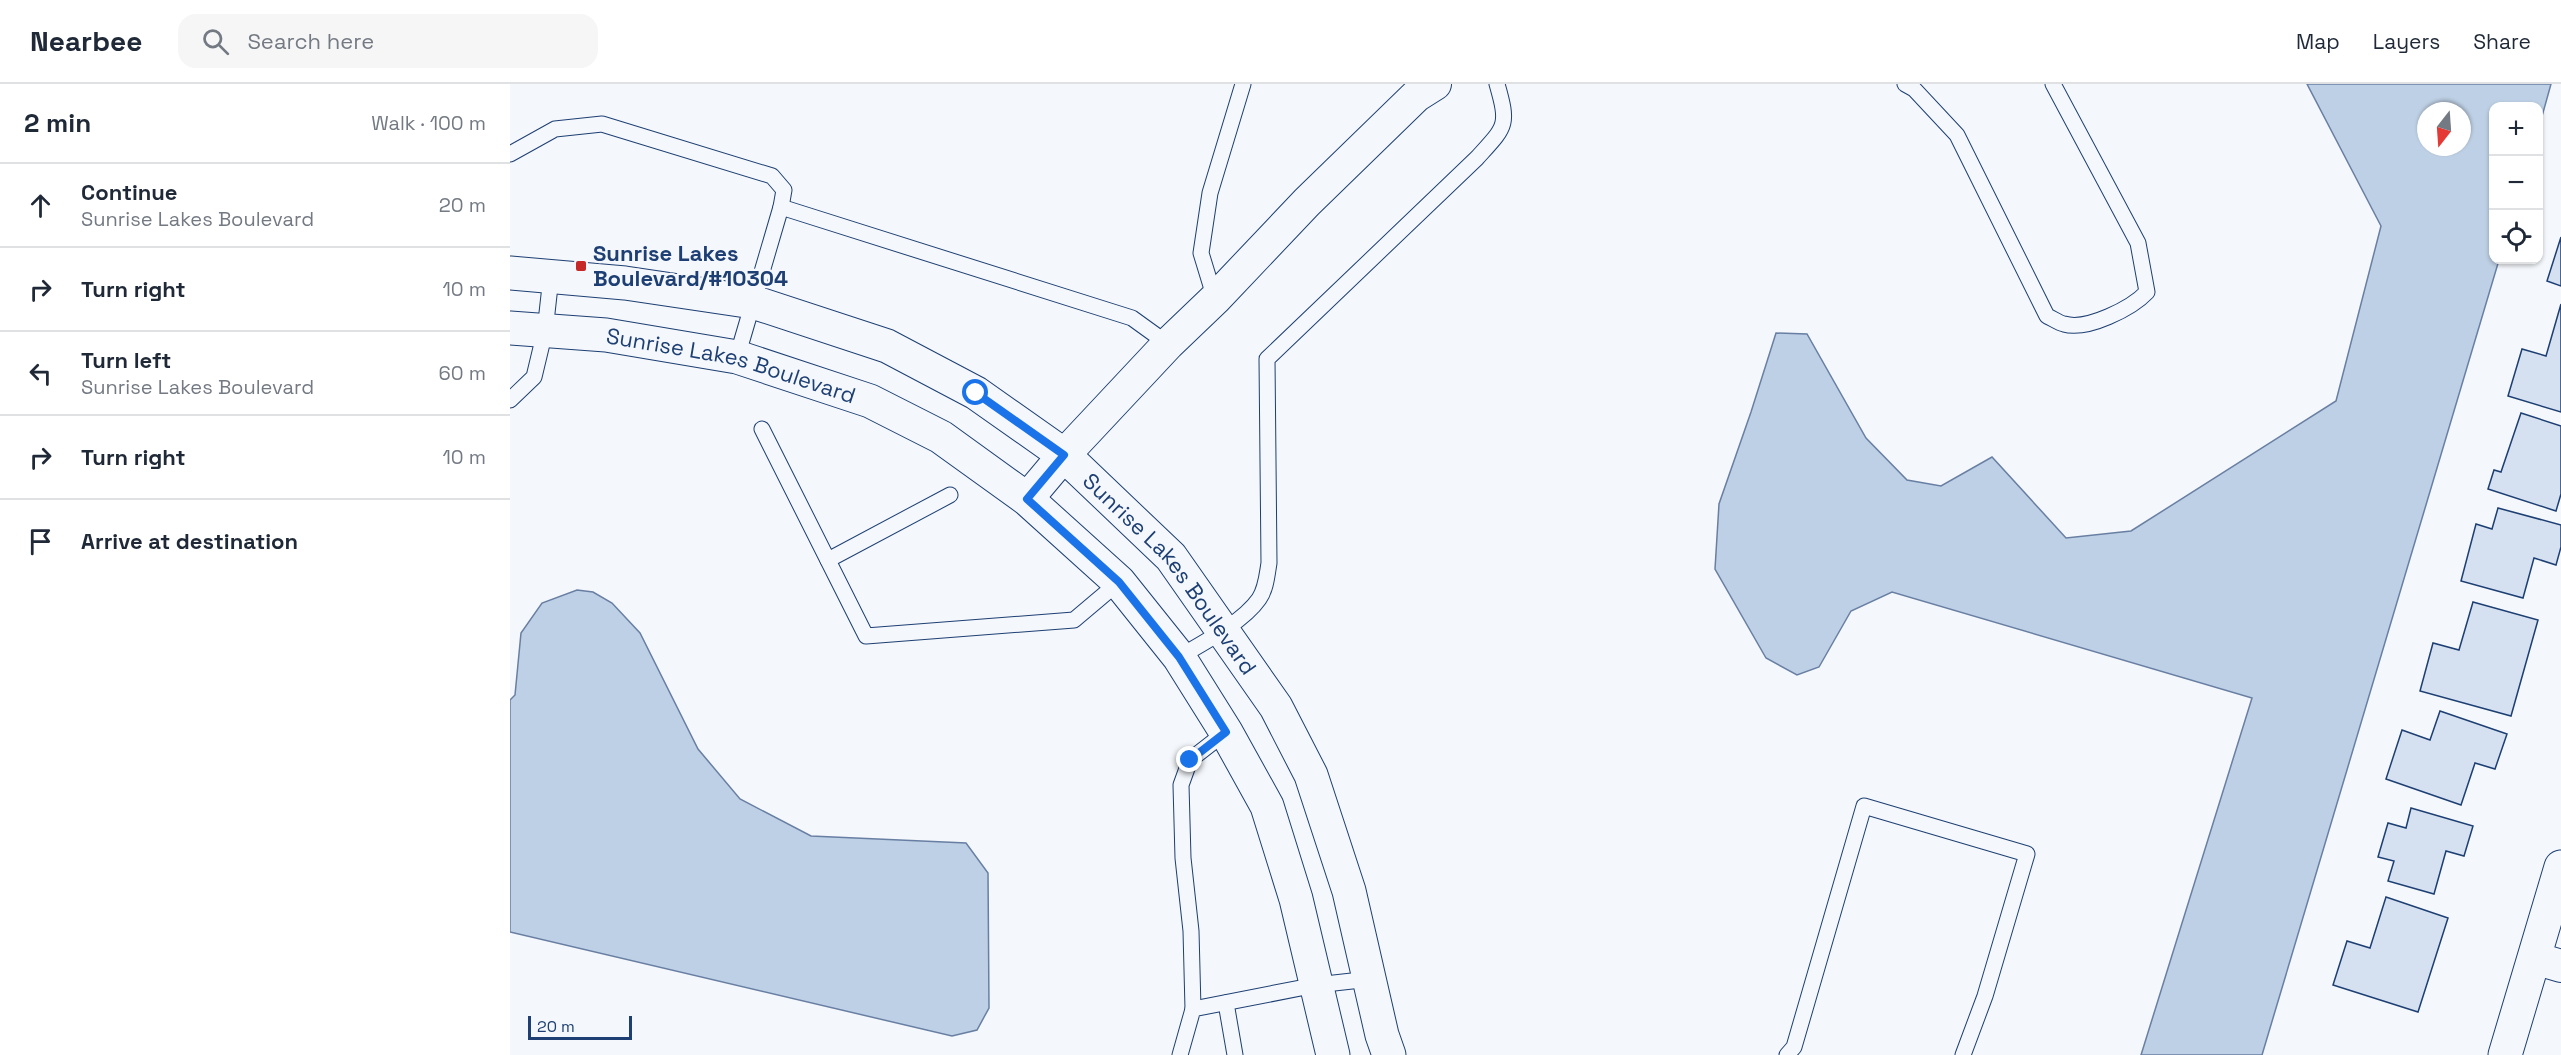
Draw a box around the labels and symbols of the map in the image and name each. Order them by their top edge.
north arrow [2417,102,2471,156]
place label: Sunrise Lakes Boulevard/#10304 [593,239,788,292]
marker: Sunrise Lakes Boulevard/#10304 [574,259,588,273]
street label: Sunrise Lakes Boulevard [604,321,859,409]
route start [962,379,988,405]
street label: Sunrise Lakes Boulevard [1077,467,1263,680]
route end [1176,746,1202,772]
scale bar [528,1013,632,1040]

